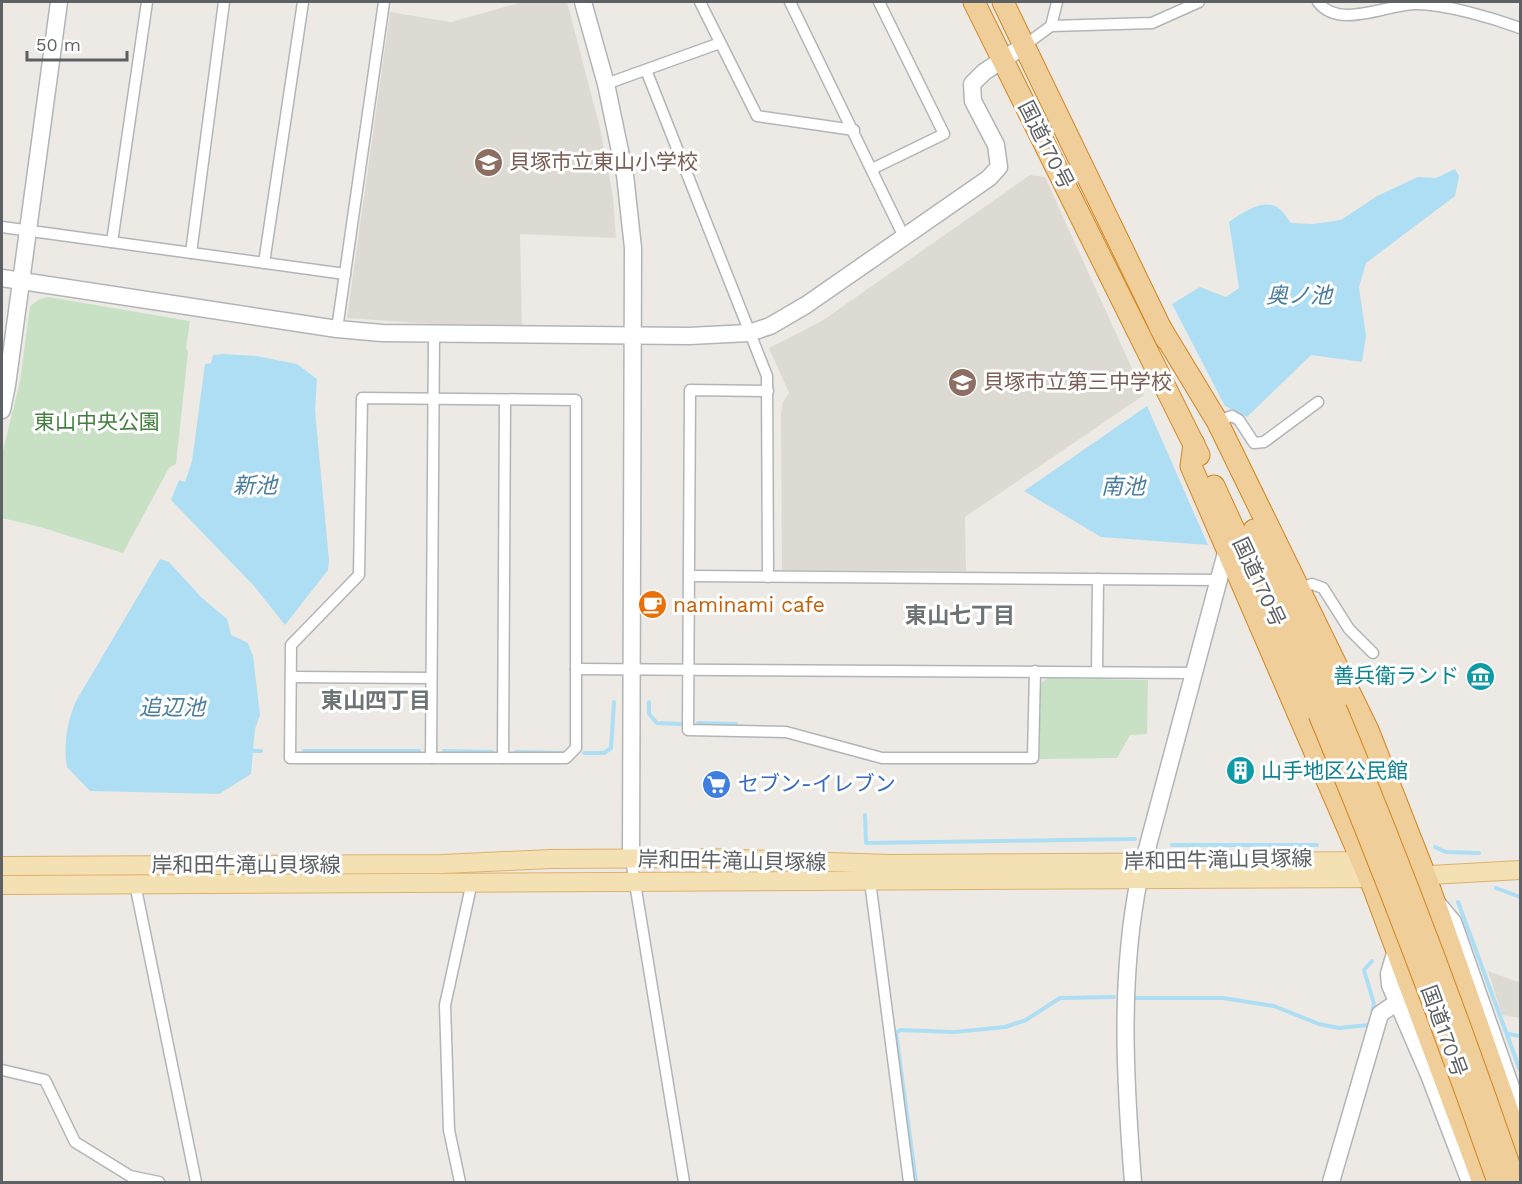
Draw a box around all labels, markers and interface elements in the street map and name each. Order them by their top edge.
scale bar [27,24,128,62]
text: 50 m [36,34,81,55]
street label: 国道170号 [1014,96,1079,193]
school or university icon: 貝塚市立東山小学校 [472,146,504,178]
place label: 貝塚市立東山小学校 [509,149,698,174]
water label: 奥ノ池 [1266,283,1334,308]
school or university icon: 貝塚市立第三中学校 [946,366,978,398]
place label: 貝塚市立第三中学校 [983,369,1172,394]
park label: 東山中央公園 [34,409,160,434]
water label: 新池 [233,473,279,498]
water label: 南池 [1101,474,1147,499]
street label: 国道170号 [1228,533,1291,630]
cafe icon: naminami cafe [636,589,668,621]
place label: naminami cafe [673,592,825,617]
district label: 東山七丁目 [905,603,1015,628]
museum icon: 善兵衛ランド [1464,660,1496,692]
place label: 善兵衛ランド [1333,663,1459,688]
district label: 東山四丁目 [321,688,431,713]
water label: 追辺池 [139,695,207,720]
building icon: 山手地区公民館 [1224,755,1256,787]
place label: 山手地区公民館 [1261,758,1408,783]
supermarket icon: セブン-イレブン [701,768,733,800]
place label: セブン-イレブン [738,771,896,796]
street label: 岸和田牛滝山貝塚線 [1123,845,1313,874]
street label: 岸和田牛滝山貝塚線 [637,846,827,875]
street label: 岸和田牛滝山貝塚線 [152,852,341,877]
street label: 国道170号 [1416,982,1473,1080]

